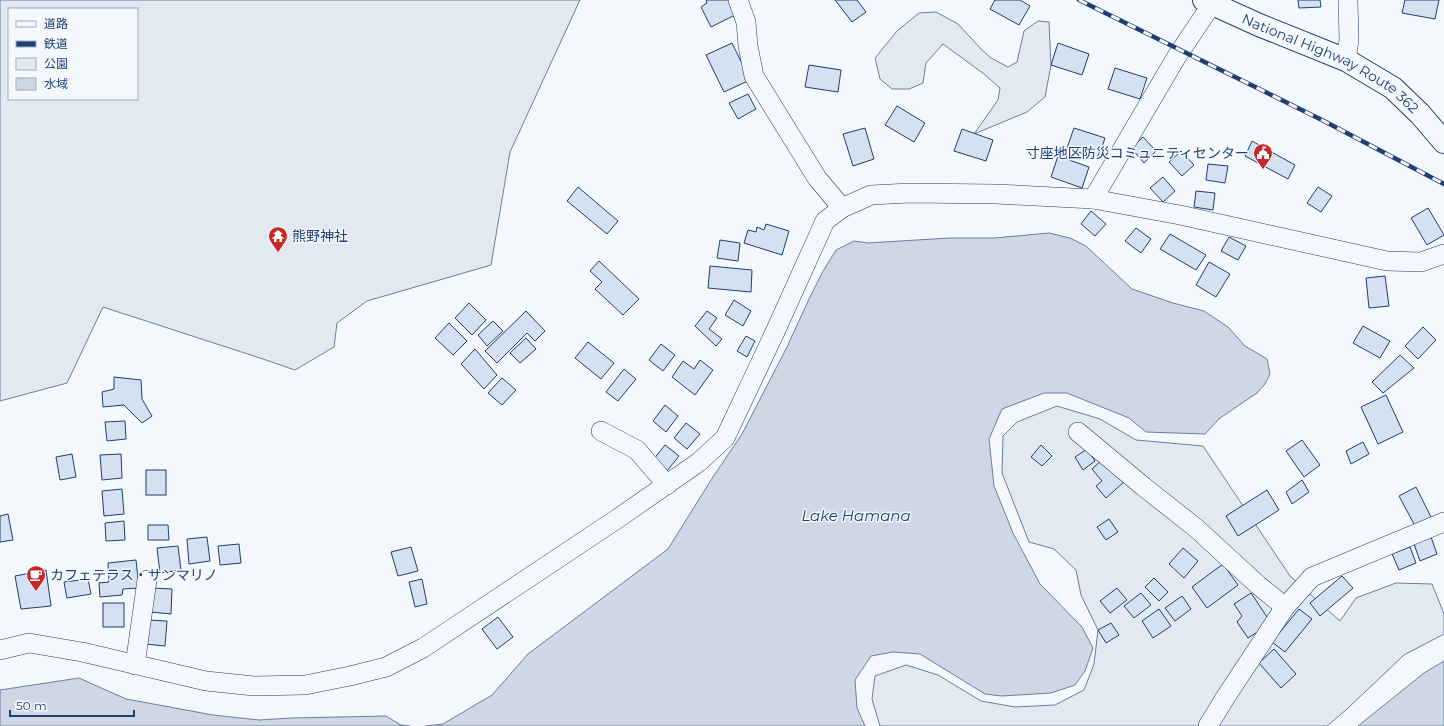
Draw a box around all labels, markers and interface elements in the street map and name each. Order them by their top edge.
legend [8,8,138,100]
street label: National Highway Route 362 [1239,9,1423,117]
text: 道路 [44,16,68,31]
text: 鉄道 [44,36,68,51]
text: 公園 [44,56,68,71]
text: 水域 [44,76,68,91]
public building icon: 寸座地区防災コミュニティセンター [1252,142,1274,170]
place label: 寸座地区防災コミュニティセンター [1026,144,1249,162]
temple icon: 熊野神社 [267,225,289,253]
place label: 熊野神社 [292,227,348,245]
water label: Lake Hamana [801,506,911,525]
cafe icon: カフェテラス・サンマリノ [25,564,47,592]
place label: カフェテラス・サンマリノ [50,566,218,584]
scale bar [10,692,134,718]
text: 50 m [16,698,47,713]

